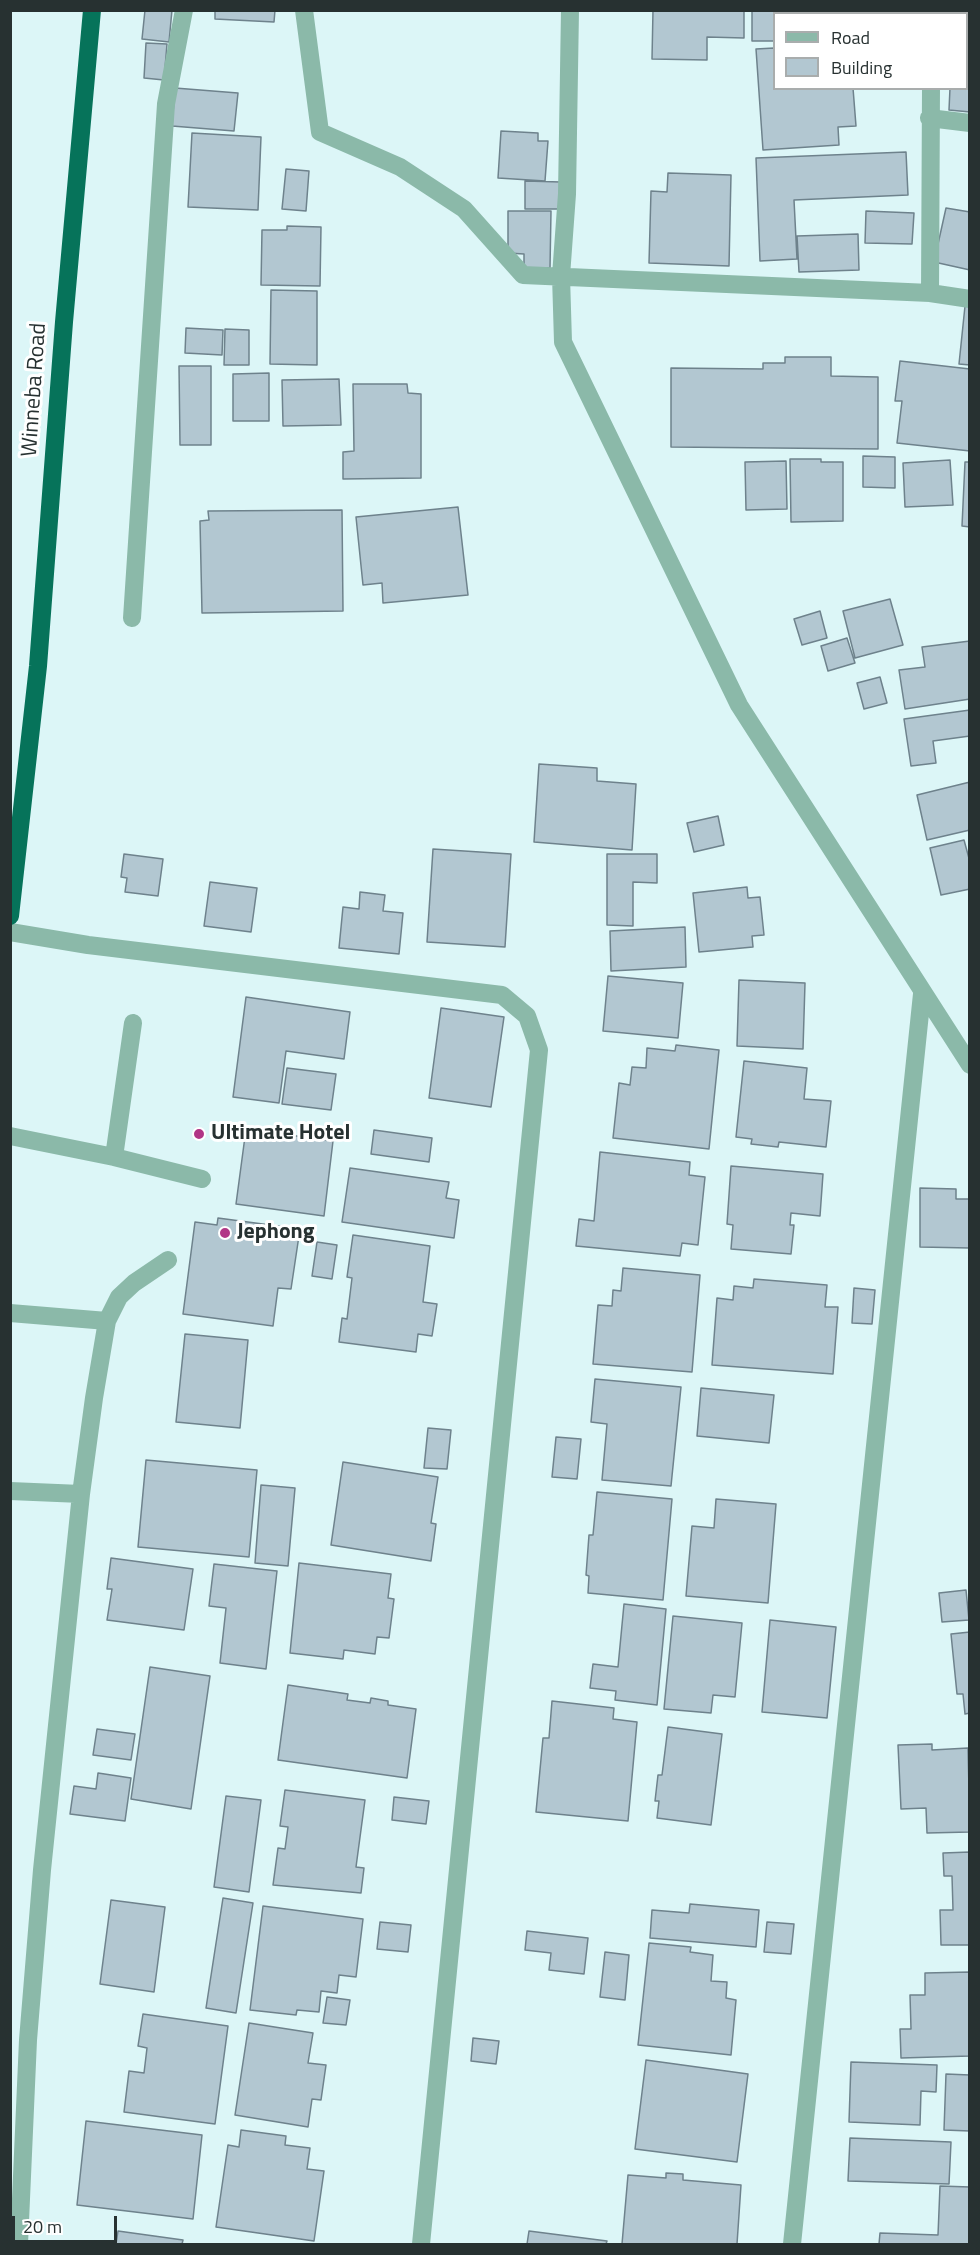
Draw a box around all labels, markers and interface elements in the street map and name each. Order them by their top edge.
legend [773,12,968,90]
text: Road [831,24,870,51]
text: Building [831,54,892,81]
street label: Winneba Road [17,322,53,458]
place label: Ultimate Hotel [211,1121,350,1147]
marker: Ultimate Hotel [192,1127,206,1141]
place label: Jephong [237,1220,315,1246]
marker: Jephong [218,1226,232,1240]
scale bar [15,2204,120,2242]
text: 20 m [23,2213,62,2240]

